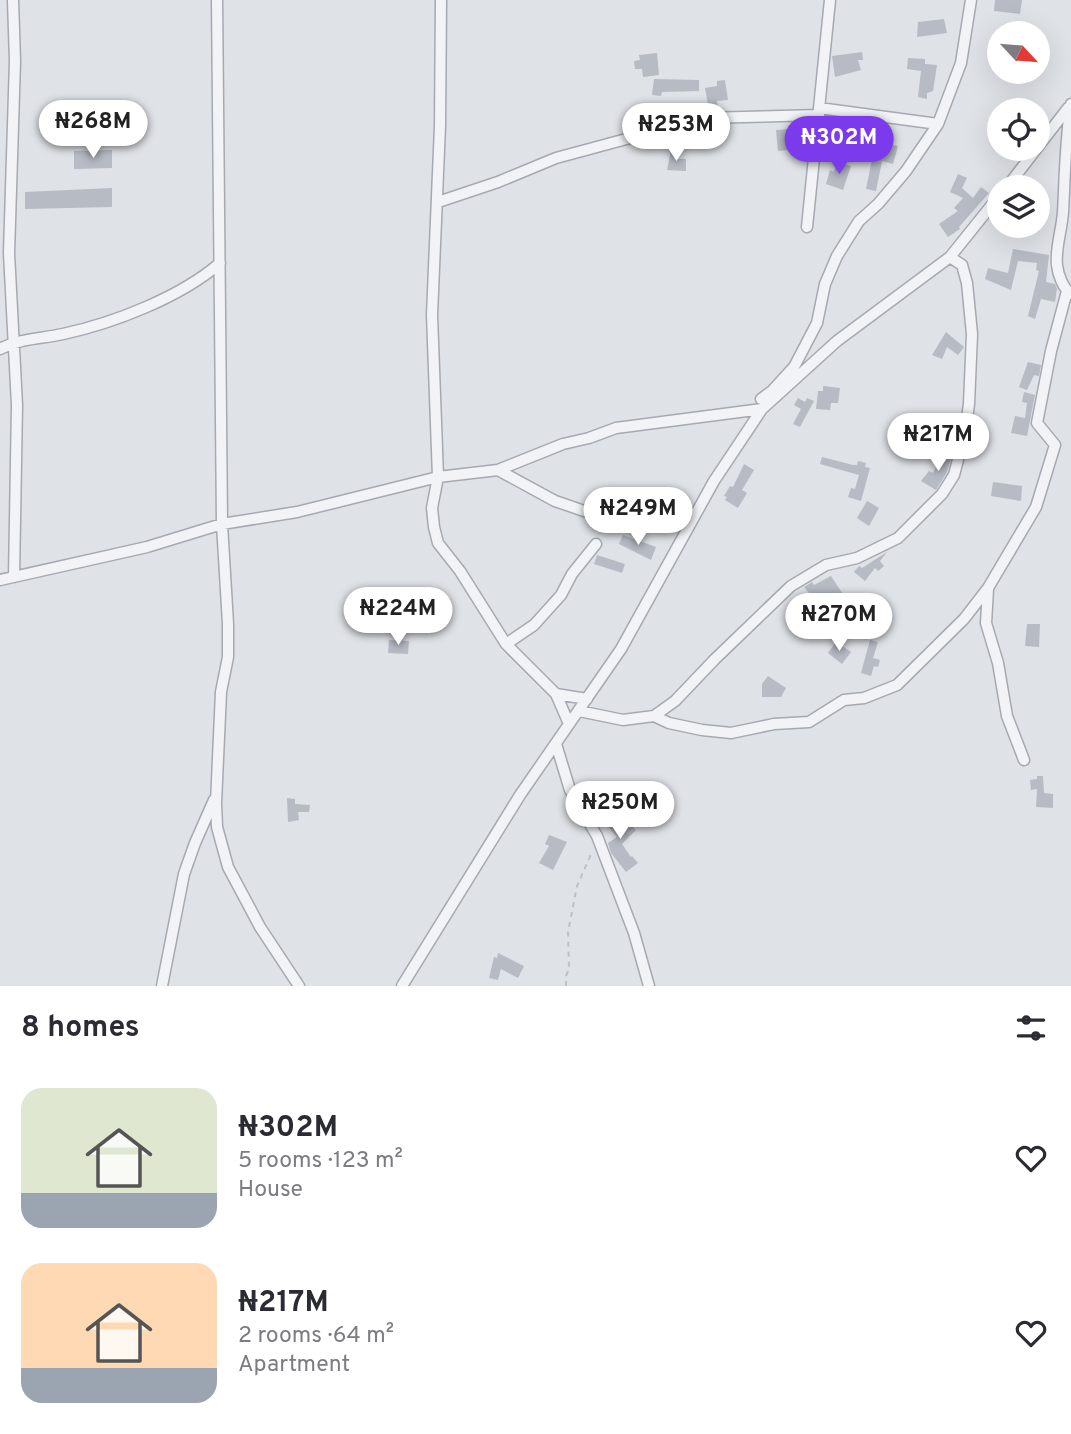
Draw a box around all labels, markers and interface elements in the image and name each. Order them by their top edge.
north arrow [987,21,1050,84]
map controls [987,21,1050,238]
button: locate [987,98,1050,161]
pin: ₦268M [44,100,142,160]
pin: ₦253M [627,104,725,163]
text: ₦268M [55,108,131,137]
text: ₦253M [638,111,714,140]
pin: ₦302M [790,116,888,176]
text: ₦302M [801,124,877,153]
button: layers [987,175,1050,238]
pin: ₦217M [889,414,987,473]
text: ₦217M [903,421,973,450]
pin: ₦249M [589,488,687,547]
text: ₦249M [599,495,677,524]
pin: ₦224M [349,588,447,647]
pin: ₦270M [790,594,888,653]
text: ₦224M [360,595,436,624]
text: ₦270M [801,601,877,630]
pin: ₦250M [571,782,669,841]
text: ₦250M [581,789,659,818]
icon: filters [1012,1009,1050,1047]
text: 8 homes [21,1010,140,1047]
text: ₦302M [238,1110,338,1147]
icon: home [77,1116,161,1200]
icon: heart [1012,1139,1050,1177]
text: 5 rooms · 123 m² [238,1147,403,1176]
text: House [238,1176,303,1205]
text: ₦217M [238,1285,329,1322]
icon: home [77,1291,161,1375]
icon: heart [1012,1314,1050,1352]
text: 2 rooms · 64 m² [238,1322,394,1351]
text: Apartment [238,1351,350,1380]

